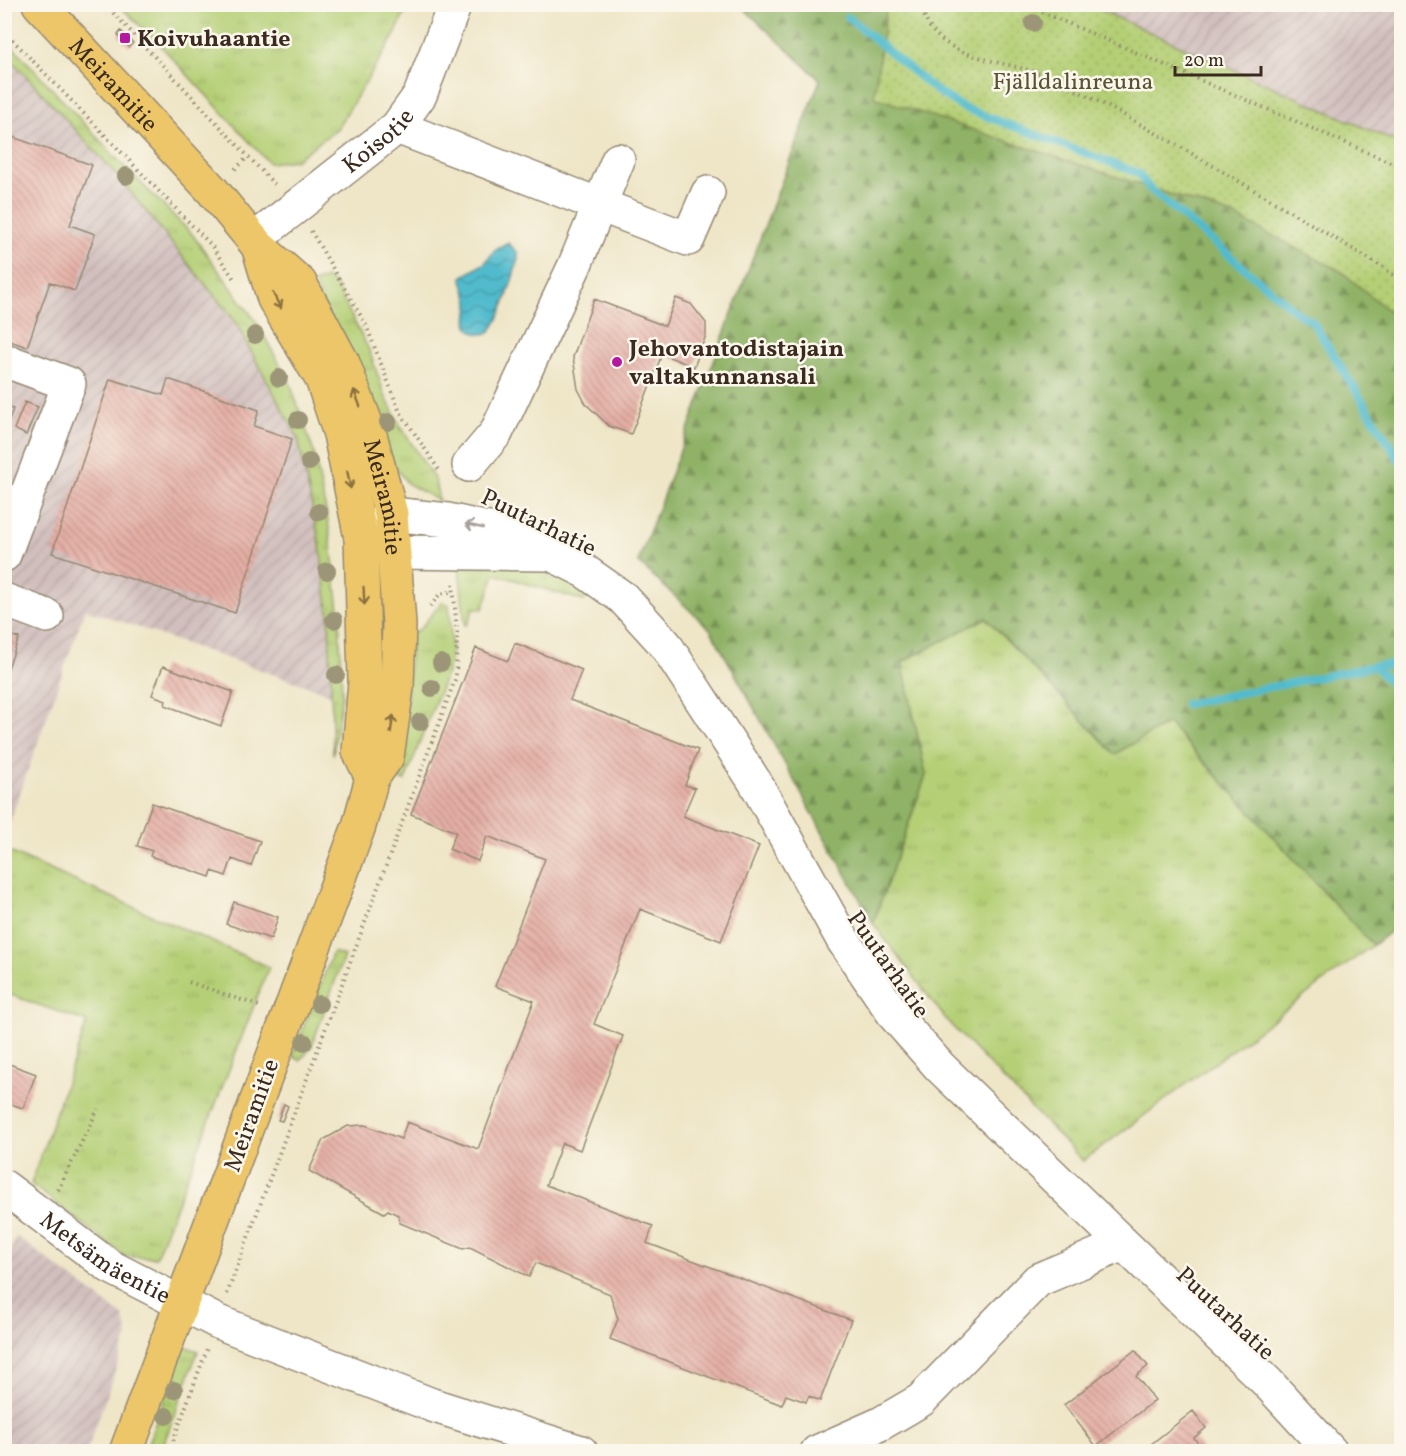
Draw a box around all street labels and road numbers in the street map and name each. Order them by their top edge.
street label: Meiramitie [60,31,165,141]
street label: Koisotie [336,102,424,183]
street label: Meiramitie [353,436,409,556]
street label: Puutarhatie [475,481,601,566]
street label: Puutarhatie [838,904,937,1026]
street label: Meiramitie [217,1054,289,1177]
street label: Metsämäentie [32,1204,176,1314]
street label: Puutarhatie [1168,1260,1282,1369]

